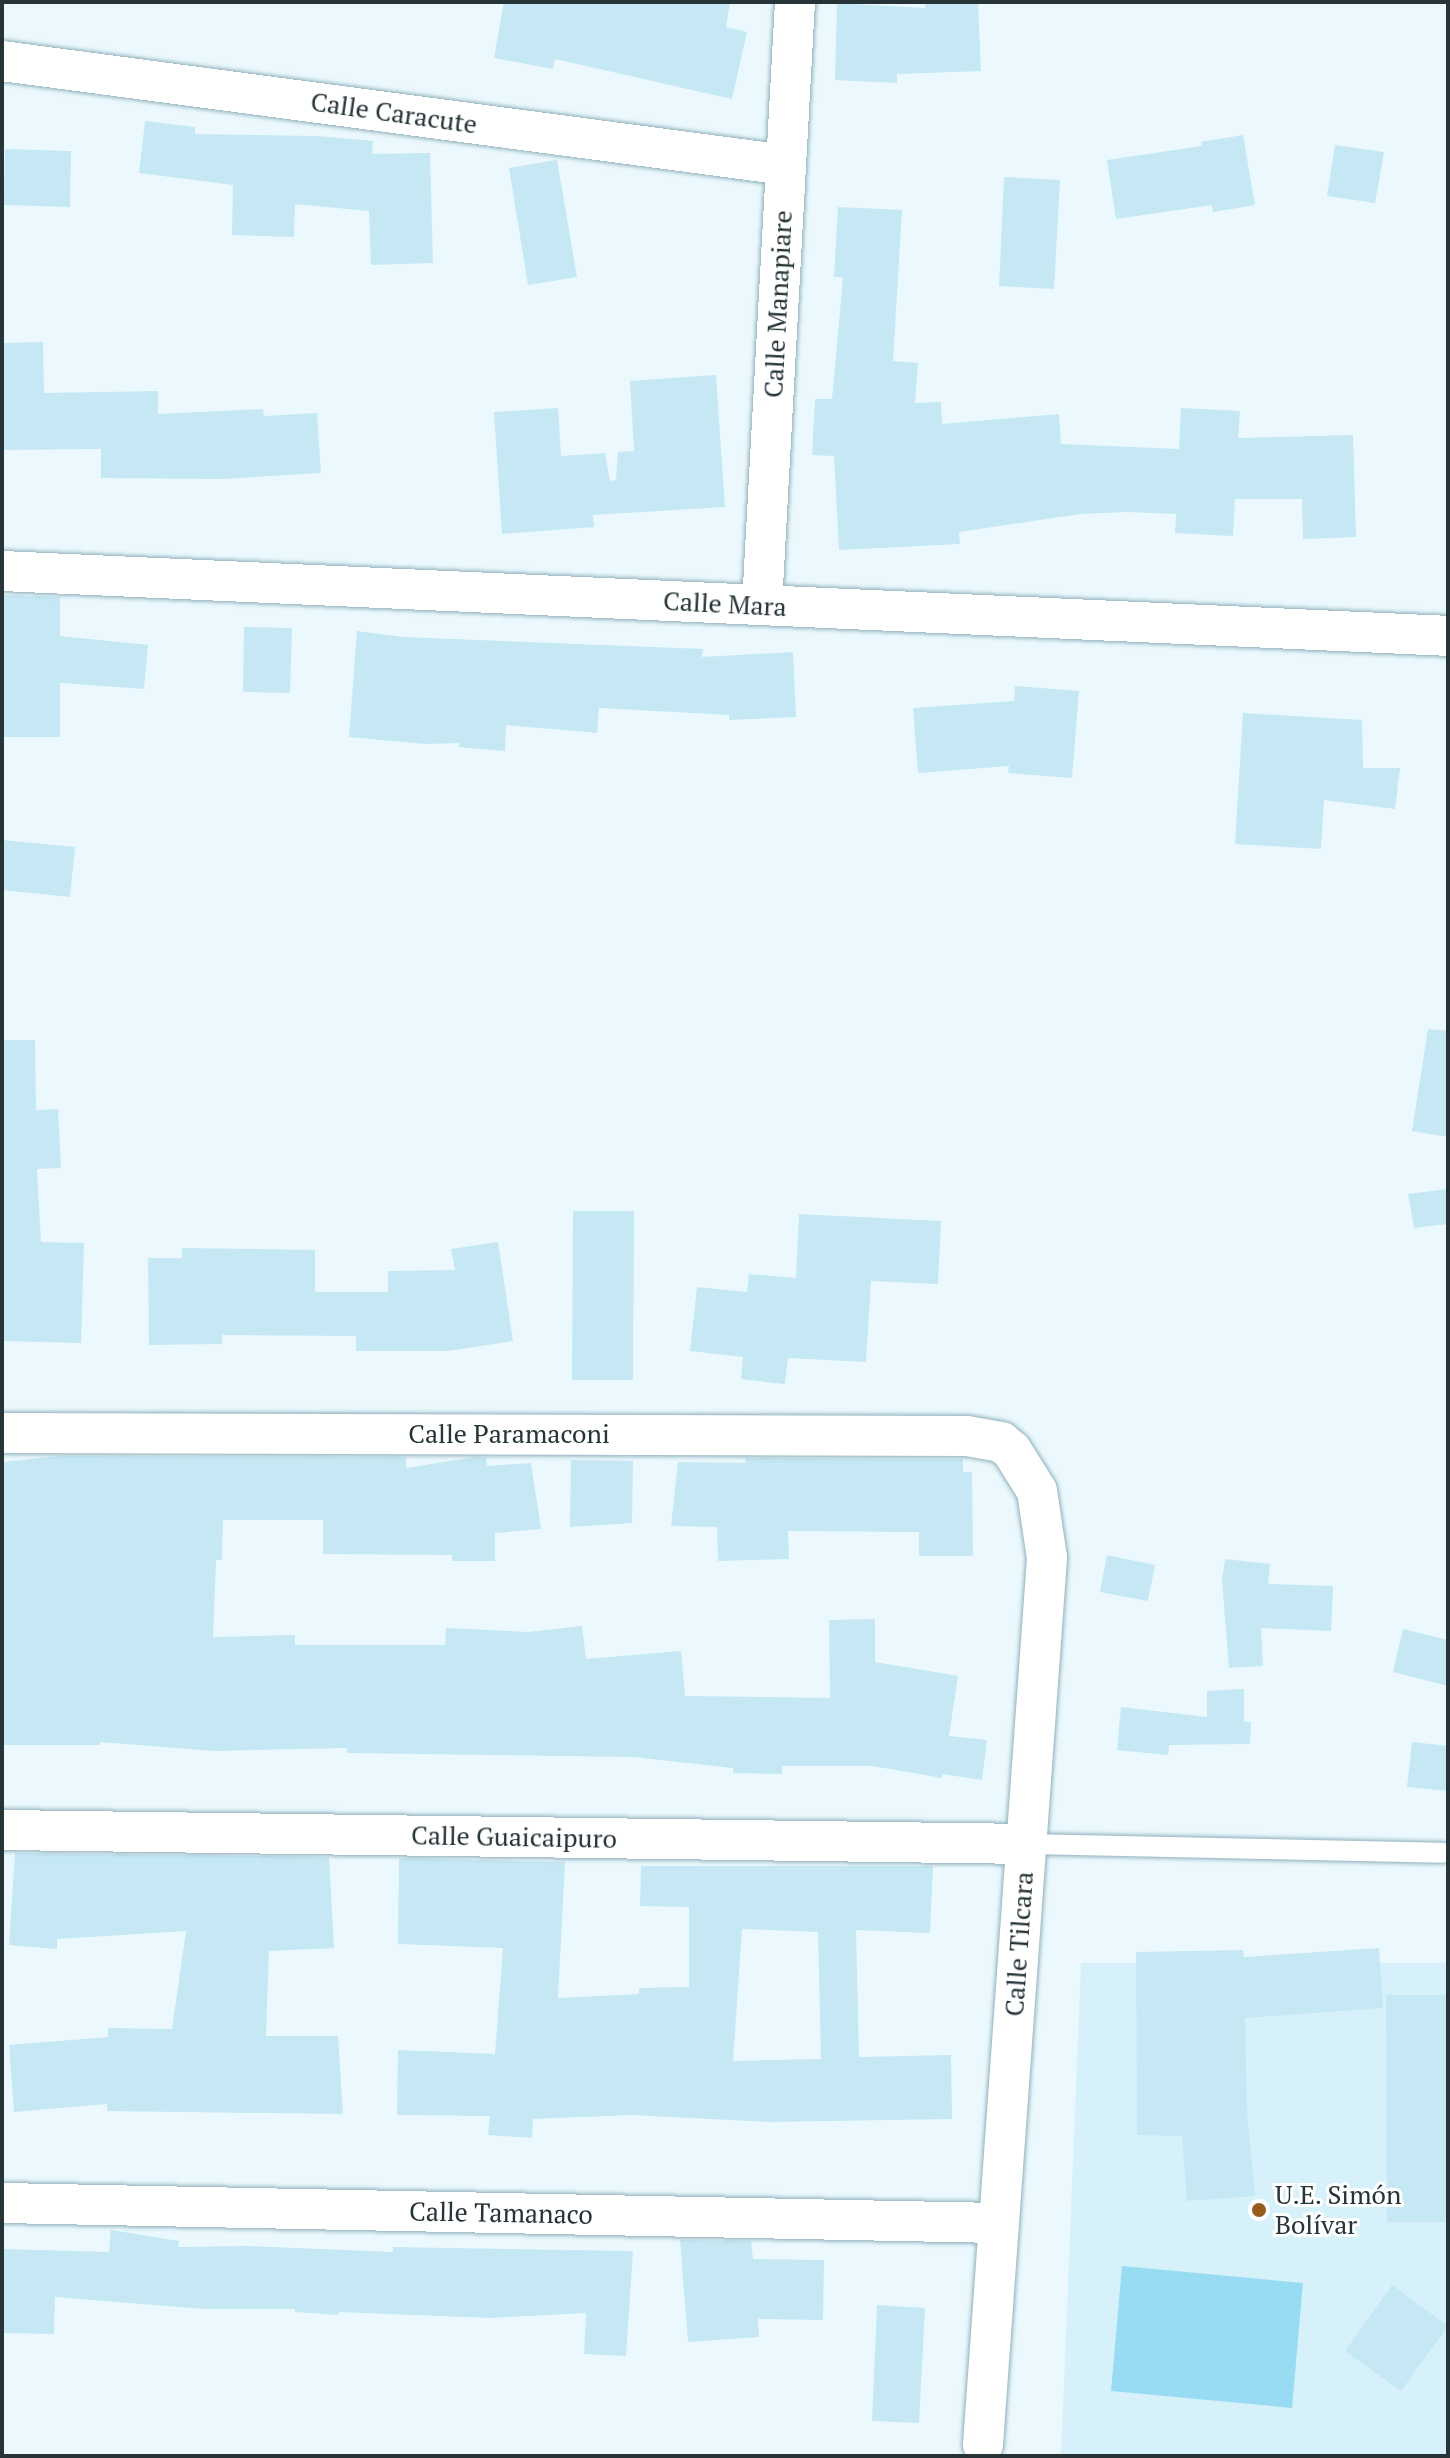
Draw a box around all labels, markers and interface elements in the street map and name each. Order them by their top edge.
street label: Calle Caracute [309,86,479,140]
street label: Calle Manapiare [758,209,798,399]
street label: Calle Mara [662,585,788,623]
street label: Calle Paramaconi [408,1418,610,1450]
street label: Calle Guaicaipuro [411,1820,617,1854]
street label: Calle Tilcara [998,1871,1040,2017]
place label: U.E. Simón Bolívar [1275,2179,1402,2240]
street label: Calle Tamanaco [409,2196,593,2230]
marker: U.E. Simón Bolívar [1250,2201,1268,2219]

